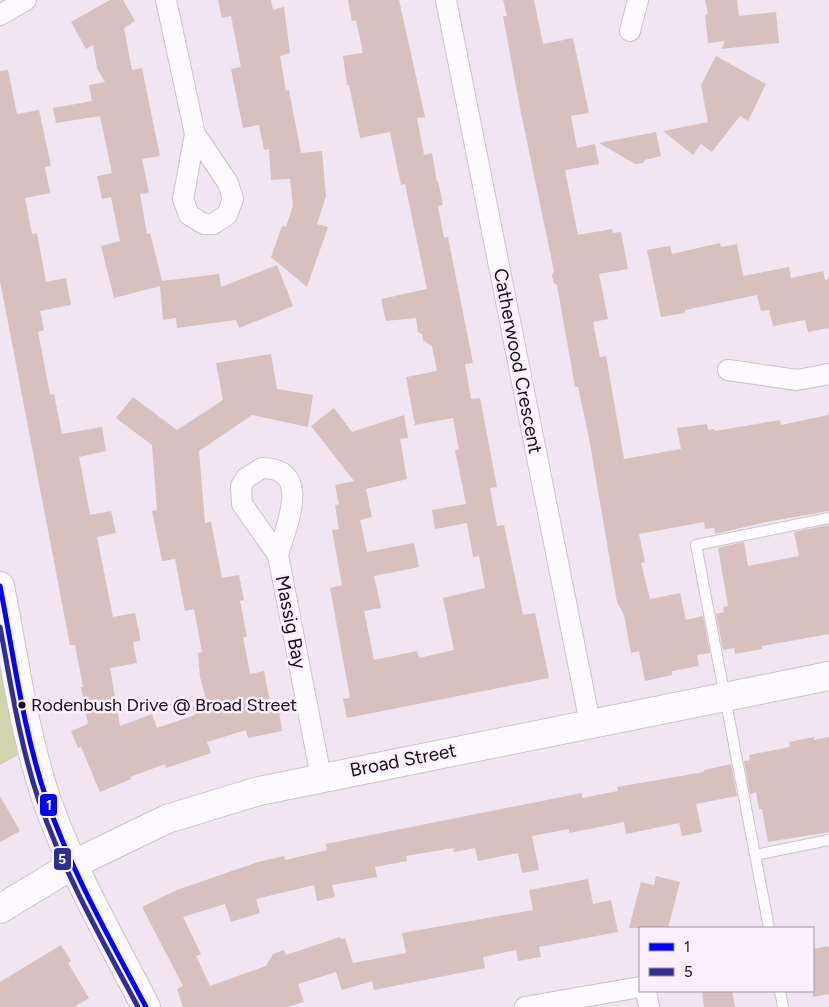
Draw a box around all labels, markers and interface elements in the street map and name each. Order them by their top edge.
street label: Catherwood Crescent [489,266,547,456]
street label: Massig Bay [271,573,311,671]
place label: Rodenbush Drive @ Broad Street [31,694,297,716]
marker: Rodenbush Drive @ Broad Street [17,700,27,710]
street label: Broad Street [348,738,458,782]
line badge: 1 [39,793,58,817]
text: 1 [46,797,52,814]
line badge: 5 [53,847,72,871]
text: 5 [58,851,66,868]
legend [639,927,814,992]
text: 1 [684,938,690,956]
text: 5 [684,963,693,981]

